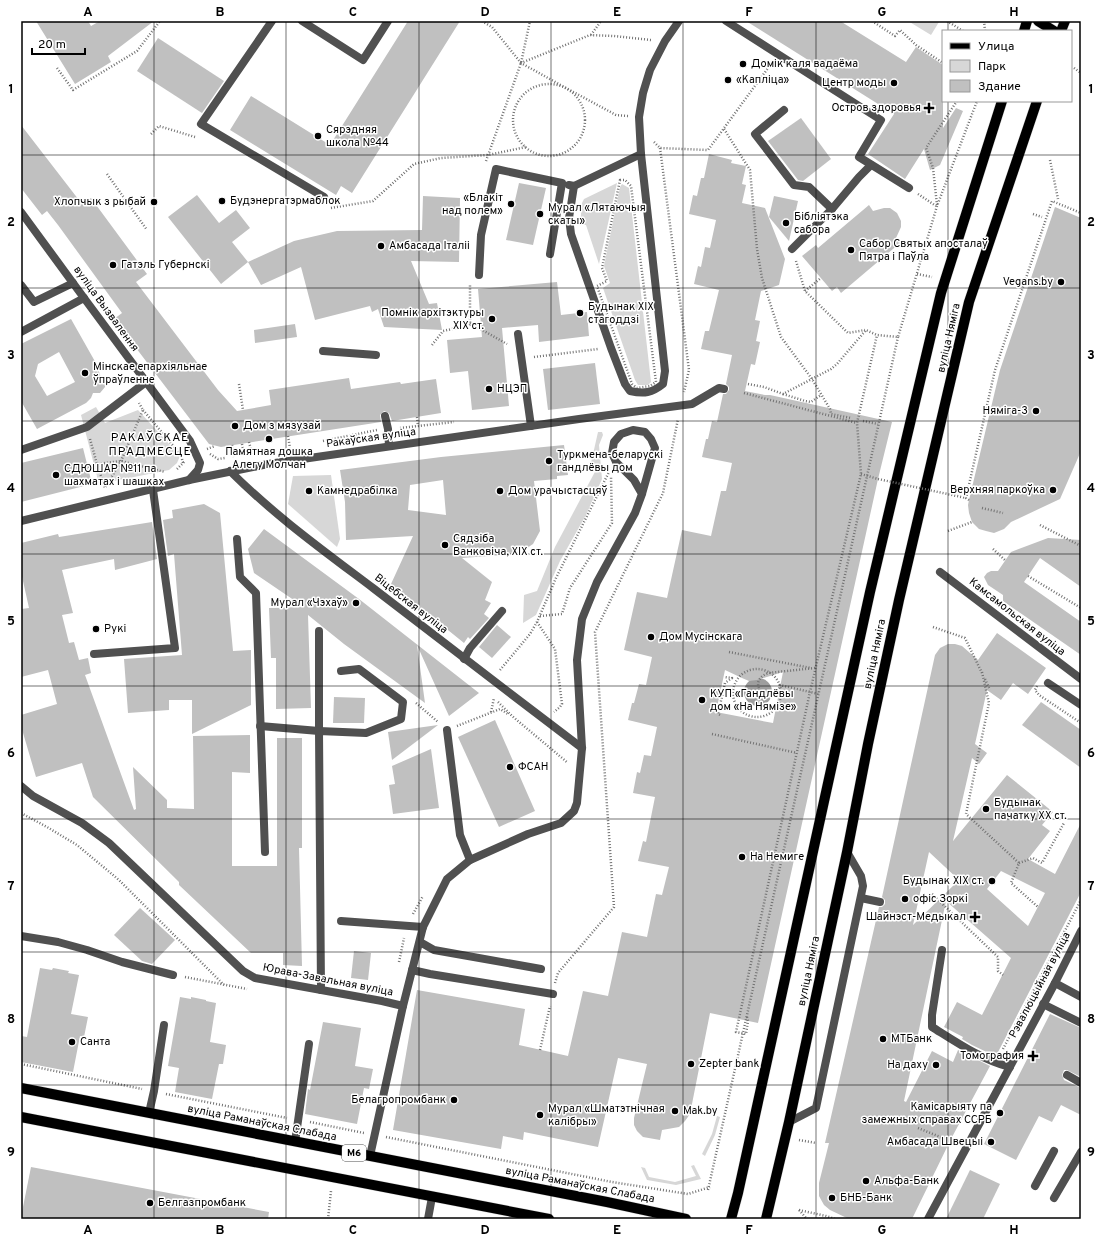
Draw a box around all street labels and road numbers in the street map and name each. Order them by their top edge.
street label: вуліца Вызвалення [70,263,142,355]
street label: вуліца Няміга [934,302,964,374]
street label: Ракаўская вуліца [325,425,417,451]
street label: Віцебская вуліца [371,571,451,637]
street label: Камсамольская вуліца [966,575,1068,659]
street label: вуліца Няміга [861,618,889,690]
street label: Рэвалюцыйная вуліца [1006,930,1074,1040]
street label: вуліца Няміга [795,935,823,1007]
street label: Юрава-Завальная вуліца [262,960,395,1000]
street label: вуліца Раманаўская Слабада [186,1102,338,1144]
road number: М6 [342,1145,366,1161]
street label: вуліца Раманаўская Слабада [504,1164,656,1206]

